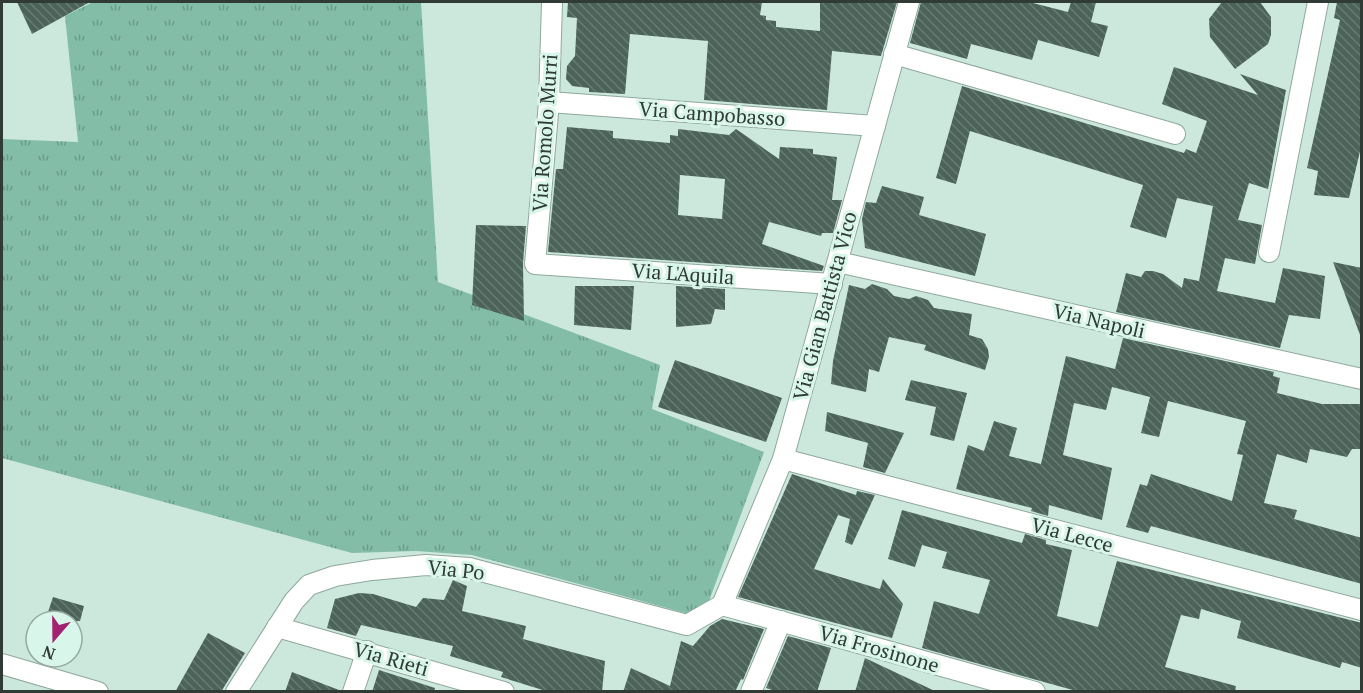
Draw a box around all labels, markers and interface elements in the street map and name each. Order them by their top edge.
street label: Via Romolo Murri [526,53,563,213]
street label: Via Campobasso [638,95,786,132]
street label: Via Gian Battista Vico [786,208,863,403]
street label: Via L'Aquila [631,256,735,291]
street label: Via Napoli [1050,297,1148,344]
street label: Via Lecce [1028,511,1116,558]
street label: Via Po [426,553,486,586]
north arrow [24,609,84,669]
street label: Via Frosinone [816,618,942,679]
street label: Via Rieti [350,635,432,682]
text: N [39,641,58,666]

